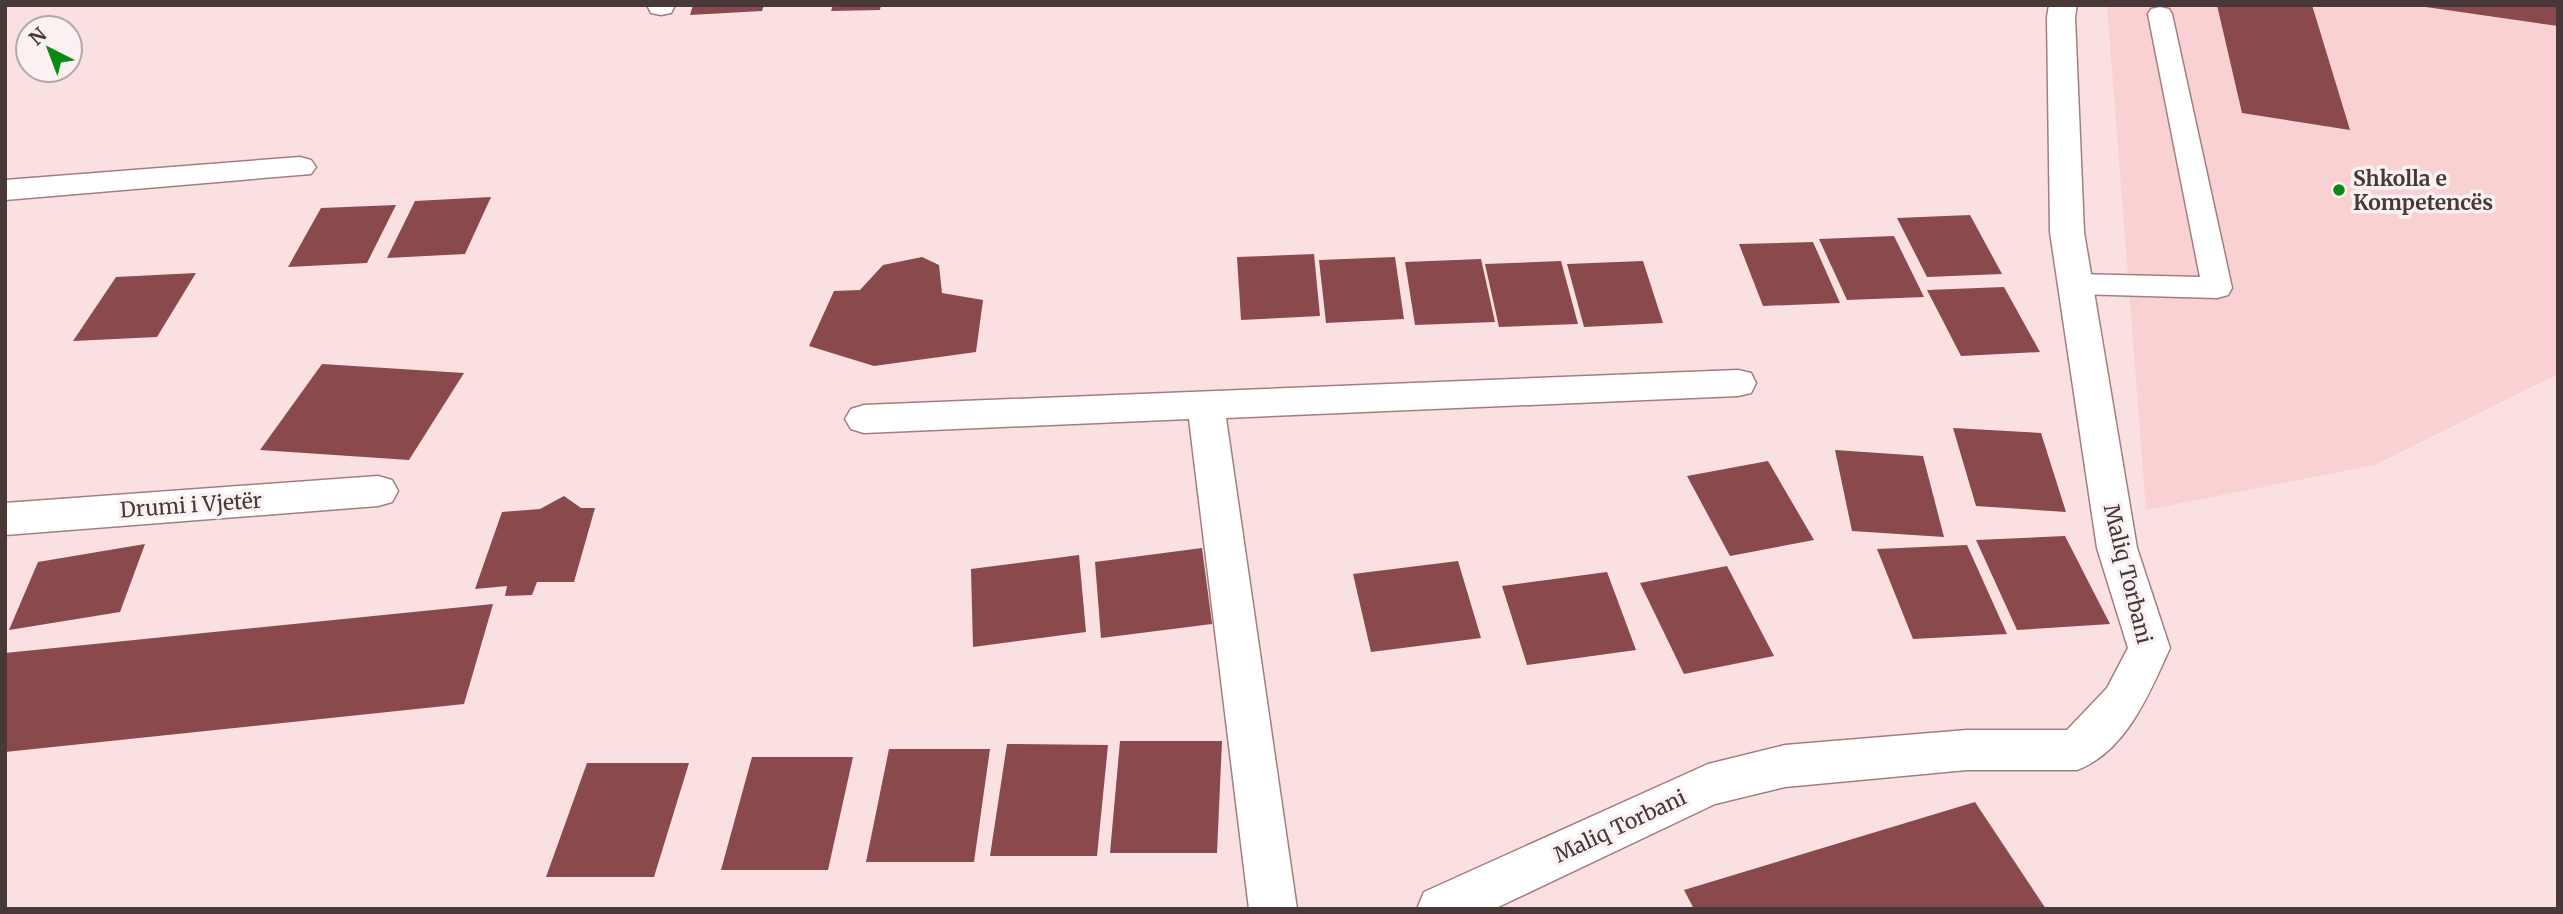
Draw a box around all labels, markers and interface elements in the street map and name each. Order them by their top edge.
north arrow [14,14,84,84]
text: N [24,22,51,50]
place label: Shkolla e Kompetencës [2353,165,2493,216]
marker: Shkolla e Kompetencës [2331,182,2347,198]
street label: Drumi i Vjetër [119,487,263,523]
street label: Maliq Torbani [2098,502,2158,647]
street label: Maliq Torbani [1550,784,1691,868]

